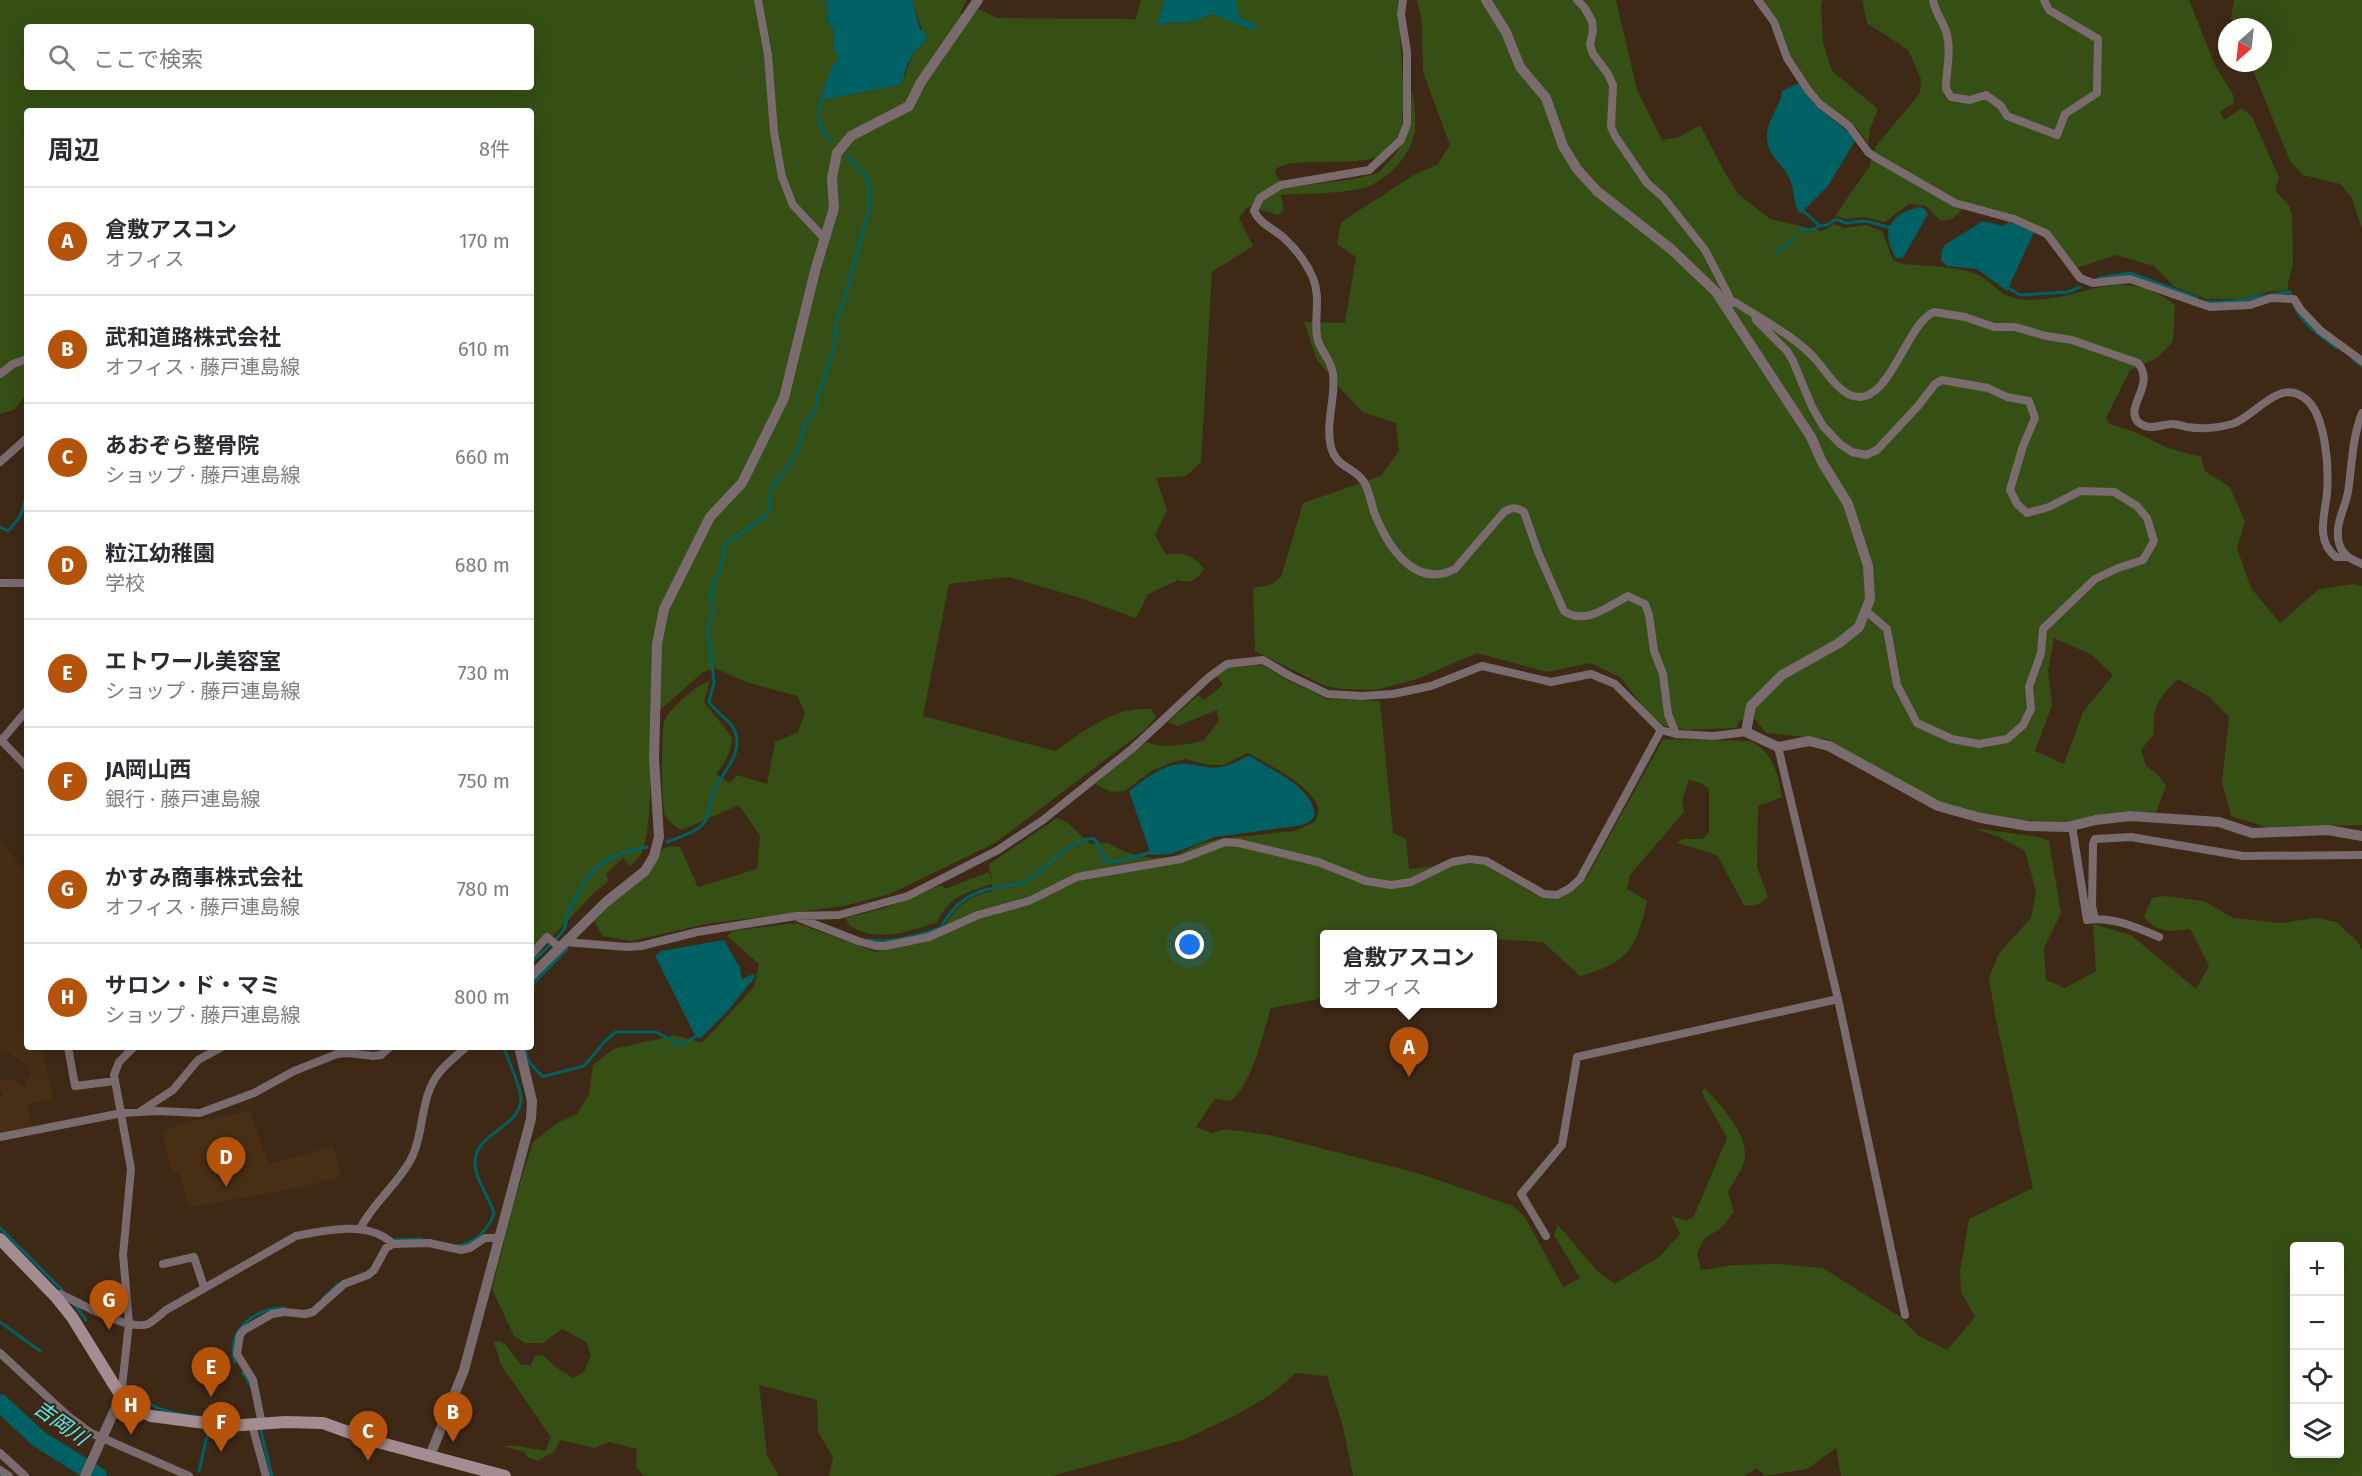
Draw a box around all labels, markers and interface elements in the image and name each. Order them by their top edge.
north arrow [2218,18,2272,72]
search box [24,24,534,90]
icon: search [45,41,78,74]
text: ここで検索 [93,46,203,73]
text: 周辺 [48,135,100,166]
text: 8件 [479,137,510,161]
text: 倉敷アスコン [105,216,237,243]
text: A [62,229,73,253]
text: 170 m [459,229,510,253]
text: オフィス [105,247,185,271]
text: 武和道路株式会社 [105,324,281,351]
text: B [61,337,74,361]
text: 610 m [458,337,510,361]
text: オフィス · 藤戸連島線 [105,355,300,379]
text: あおぞら整骨院 [105,432,259,459]
text: C [62,445,73,469]
text: 660 m [455,445,510,469]
text: ショップ · 藤戸連島線 [105,463,300,487]
text: 粒江幼稚園 [105,540,215,567]
text: D [61,553,74,577]
text: 680 m [455,553,510,577]
text: 学校 [105,571,145,595]
text: エトワール美容室 [105,648,281,675]
text: E [62,661,73,685]
text: 730 m [458,661,510,685]
text: ショップ · 藤戸連島線 [105,679,300,703]
text: JA岡山西 [105,756,191,783]
text: F [63,769,72,793]
text: 750 m [458,769,510,793]
text: 銀行 · 藤戸連島線 [105,787,260,811]
text: かすみ商事株式会社 [105,864,303,891]
text: G [61,877,74,901]
text: 780 m [457,877,510,901]
text: オフィス · 藤戸連島線 [105,895,300,919]
your location [1175,930,1204,959]
popup [1320,930,1497,1008]
text: 倉敷アスコン [1342,944,1475,971]
text: サロン・ド・マミ [105,972,281,999]
text: オフィス [1342,975,1422,999]
text: H [61,985,74,1009]
text: 800 m [454,985,510,1009]
text: ショップ · 藤戸連島線 [105,1003,300,1027]
pin: A [1390,1028,1428,1077]
pin: D [206,1138,246,1187]
map controls [2290,1242,2344,1458]
button: + [2290,1242,2344,1296]
pin: G [90,1280,128,1330]
button: − [2290,1296,2344,1350]
pin: E [192,1348,230,1397]
button: locate [2290,1350,2344,1404]
pin: H [112,1386,150,1435]
pin: B [434,1392,472,1442]
water label: 吉岡川 [30,1396,94,1452]
pin: F [202,1402,240,1452]
button: layers [2290,1404,2344,1458]
pin: C [348,1412,388,1461]

